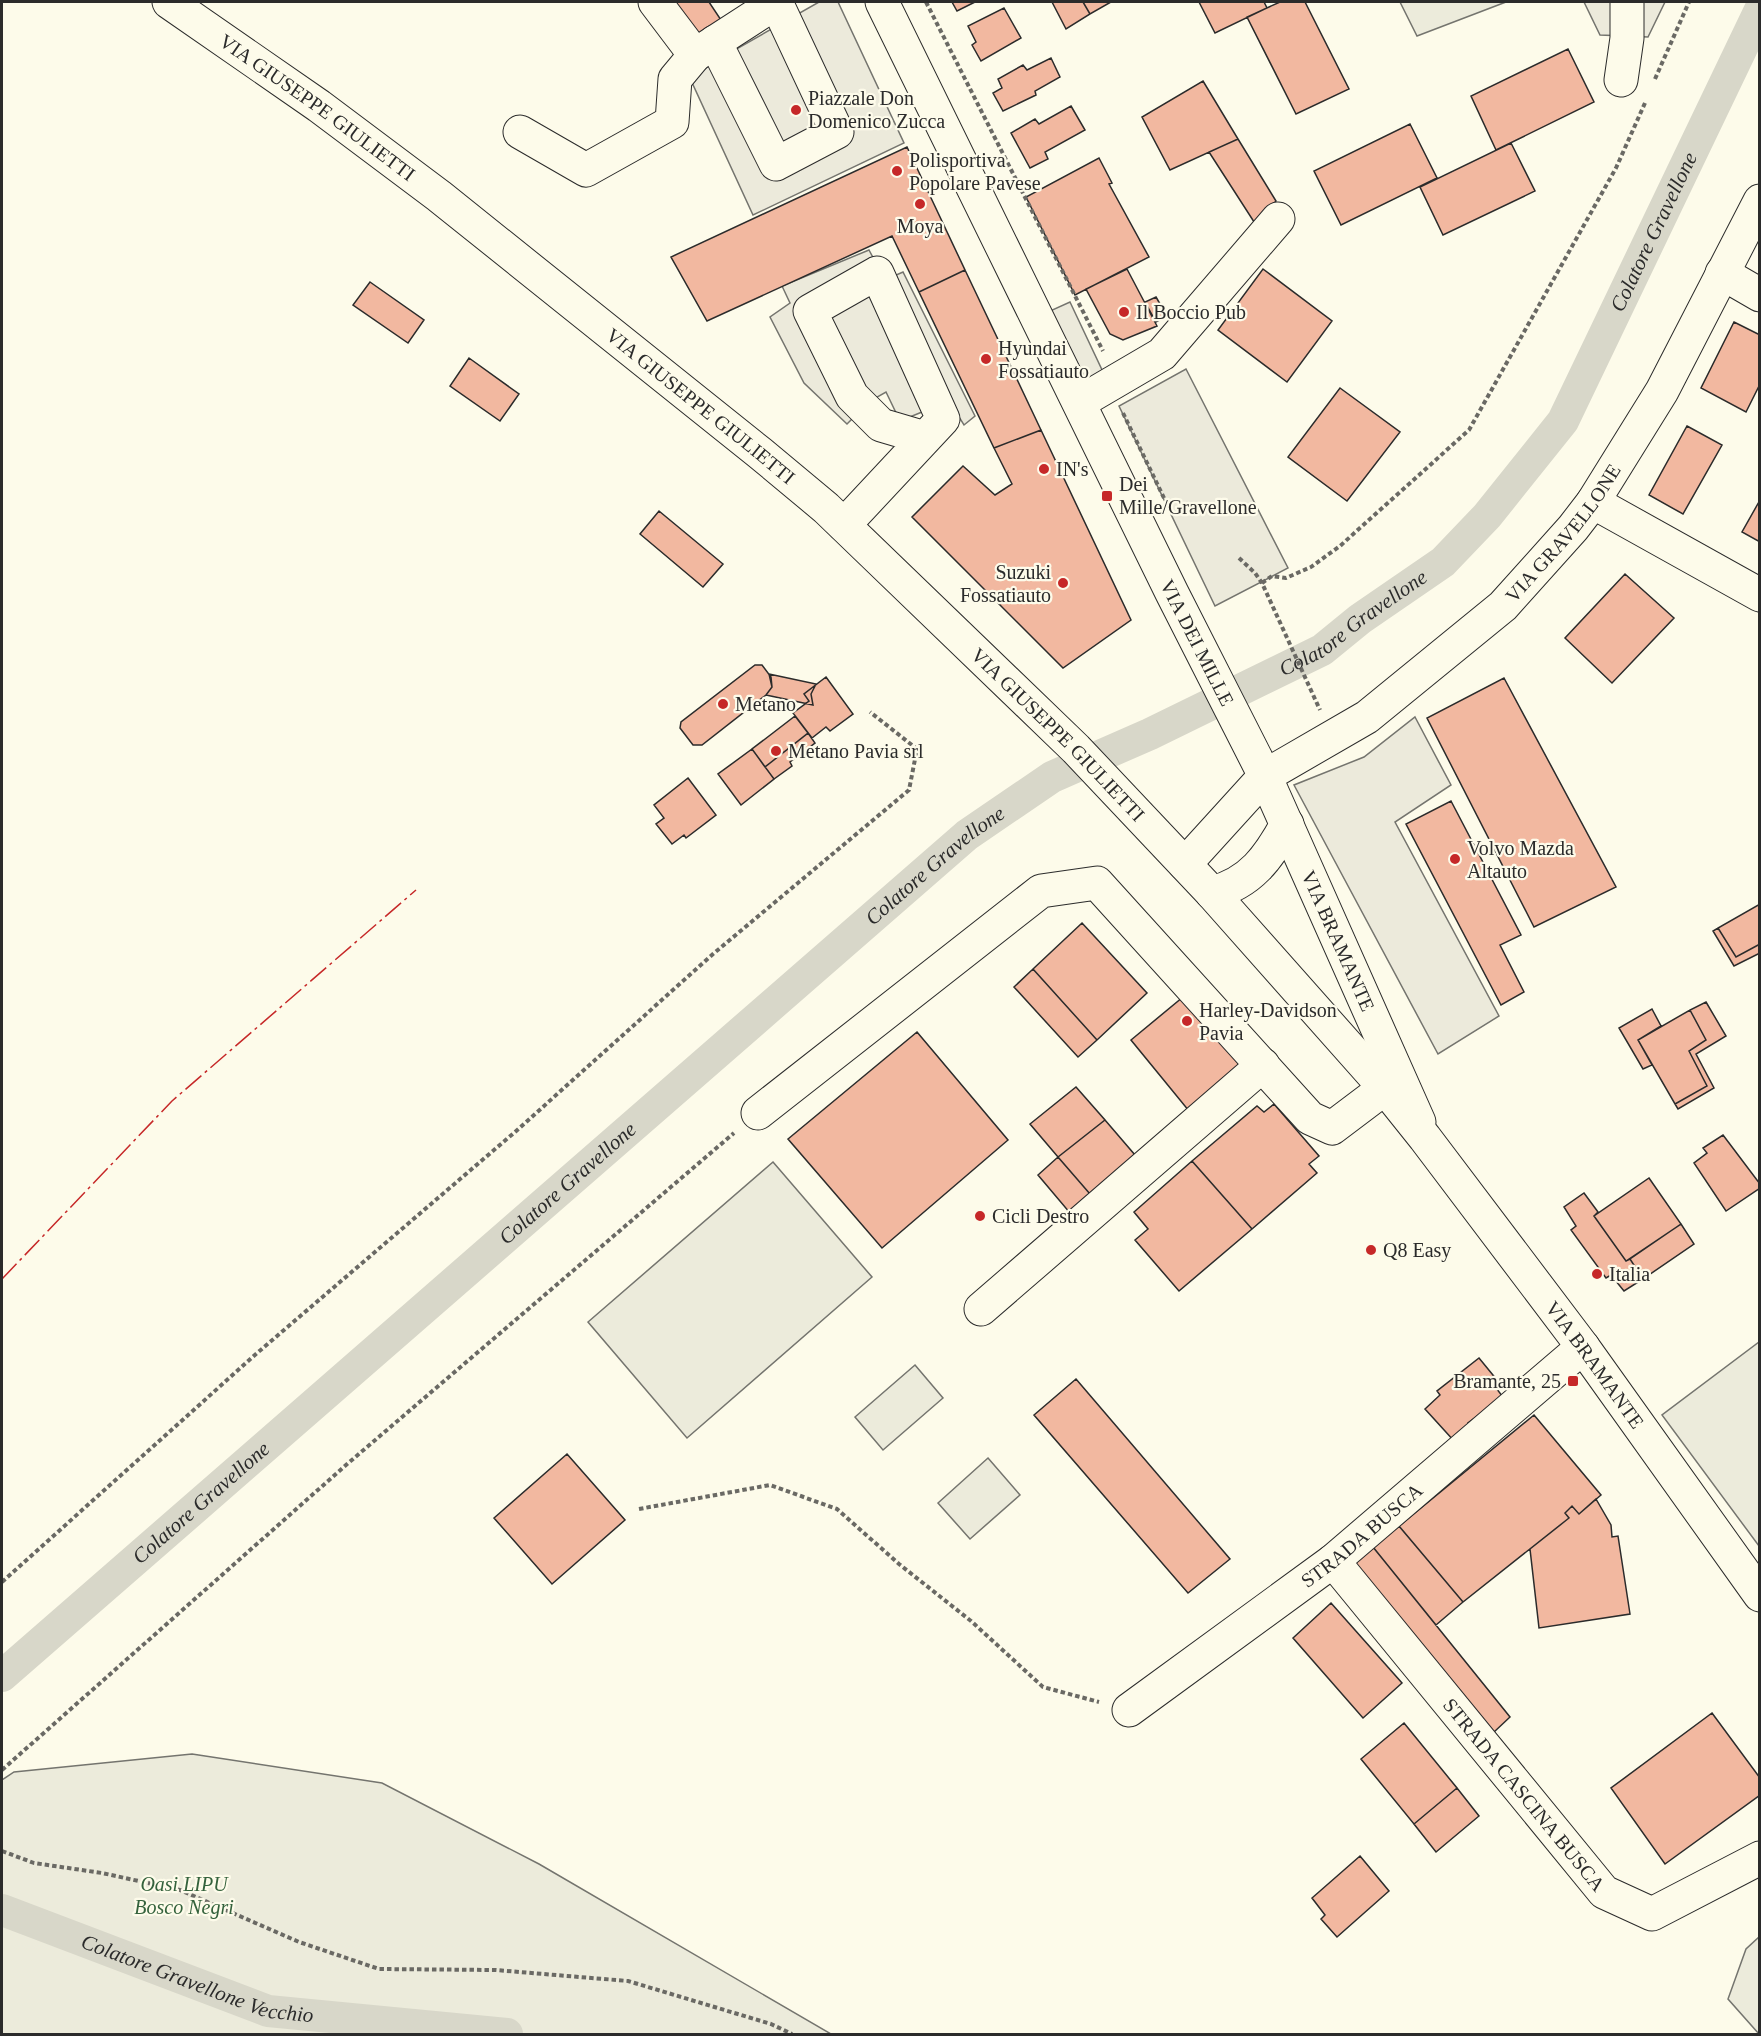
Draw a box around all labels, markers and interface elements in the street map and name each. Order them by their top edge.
street label: VIA GIUSEPPE GIULIETTI [215,30,419,185]
place label: Piazzale Don Domenico Zucca [808,87,945,132]
marker: Piazzale Don Domenico Zucca [789,103,803,117]
water label: Colatore Gravellone [1605,148,1702,316]
place label: Polisportiva Popolare Pavese [909,149,1041,195]
marker: Polisportiva Popolare Pavese [890,164,904,178]
marker: Moya [913,197,927,211]
place label: Moya [897,215,943,238]
place label: Il Boccio Pub [1136,301,1246,323]
marker: Il Boccio Pub [1117,305,1131,319]
street label: VIA GIUSEPPE GIULIETTI [602,323,799,488]
place label: Hyundai Fossatiauto [998,337,1089,382]
marker: Hyundai Fossatiauto [979,352,993,366]
place label: IN's [1056,458,1089,480]
street label: VIA GRAVELLONE [1501,460,1625,607]
marker: IN's [1037,462,1051,476]
place label: Dei Mille/Gravellone [1119,473,1257,518]
marker: Dei Mille/Gravellone [1100,489,1114,503]
place label: Suzuki Fossatiauto [960,561,1051,606]
water label: Colatore Gravellone [1275,565,1431,681]
marker: Suzuki Fossatiauto [1056,576,1070,590]
street label: VIA DEI MILLE [1156,576,1239,710]
street label: VIA GIUSEPPE GIULIETTI [967,643,1149,826]
place label: Metano [735,693,796,715]
marker: Metano [716,697,730,711]
place label: Metano Pavia srl [788,740,924,762]
marker: Metano Pavia srl [769,744,783,758]
water label: Colatore Gravellone [860,801,1009,930]
place label: Volvo Mazda Altauto [1467,837,1574,882]
marker: Volvo Mazda Altauto [1448,852,1462,866]
street label: VIA BRAMANTE [1297,867,1379,1015]
place label: Harley-Davidson Pavia [1199,999,1337,1044]
marker: Harley-Davidson Pavia [1180,1014,1194,1028]
water label: Colatore Gravellone [494,1117,641,1249]
place label: Cicli Destro [992,1205,1089,1227]
marker: Cicli Destro [973,1209,987,1223]
place label: Q8 Easy [1383,1239,1451,1262]
marker: Q8 Easy [1364,1243,1378,1257]
place label: Italia [1609,1263,1650,1285]
marker: Italia [1590,1267,1604,1281]
street label: VIA BRAMANTE [1541,1297,1648,1433]
place label: Bramante, 25 [1453,1370,1561,1392]
marker: Bramante, 25 [1566,1374,1580,1388]
water label: Colatore Gravellone [128,1436,274,1569]
street label: STRADA BUSCA [1297,1478,1427,1592]
street label: STRADA CASCINA BUSCA [1439,1694,1610,1896]
park label: Oasi LIPU Bosco Negri [134,1873,234,1919]
water label: Colatore Gravellone Vecchio [78,1929,315,2027]

